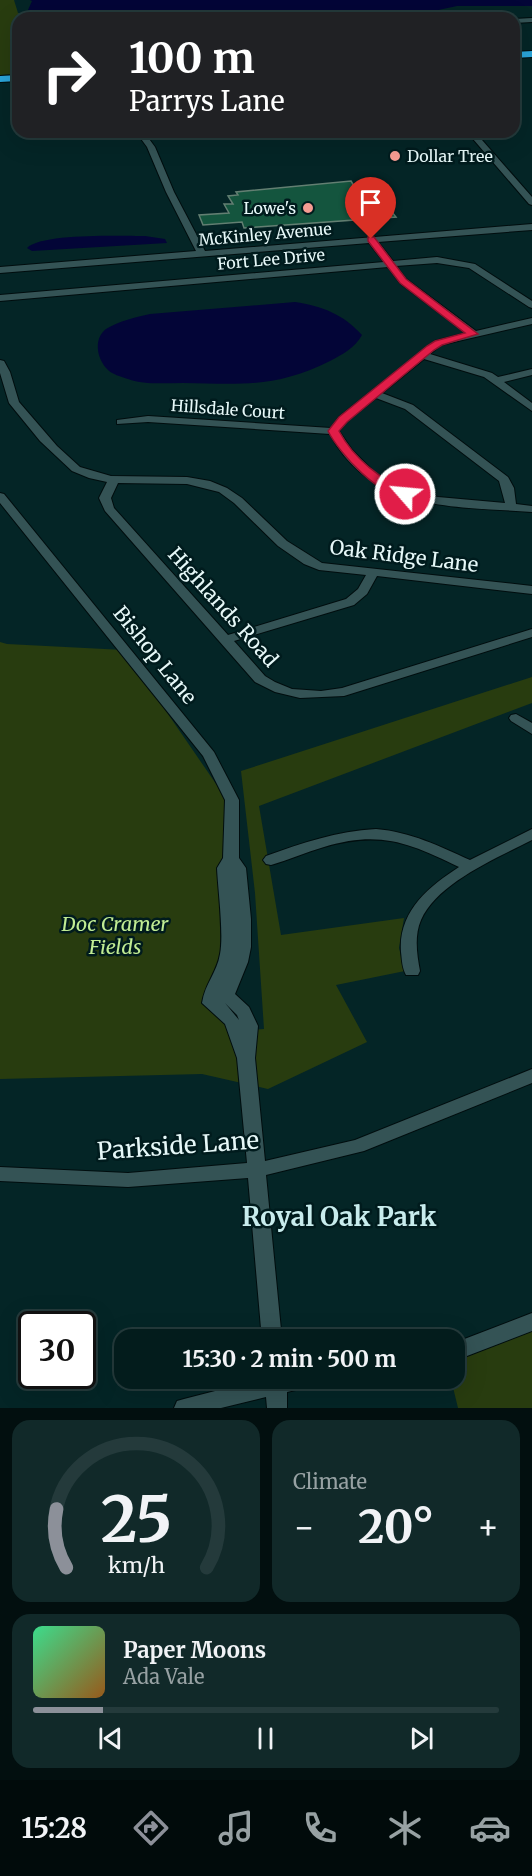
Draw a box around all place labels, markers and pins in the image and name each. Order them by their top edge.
place label: Dollar Tree [407,146,493,166]
marker: Dollar Tree [388,149,402,163]
pin [345,177,396,239]
place label: Lowe's [243,198,296,218]
marker: Lowe's [301,201,315,215]

